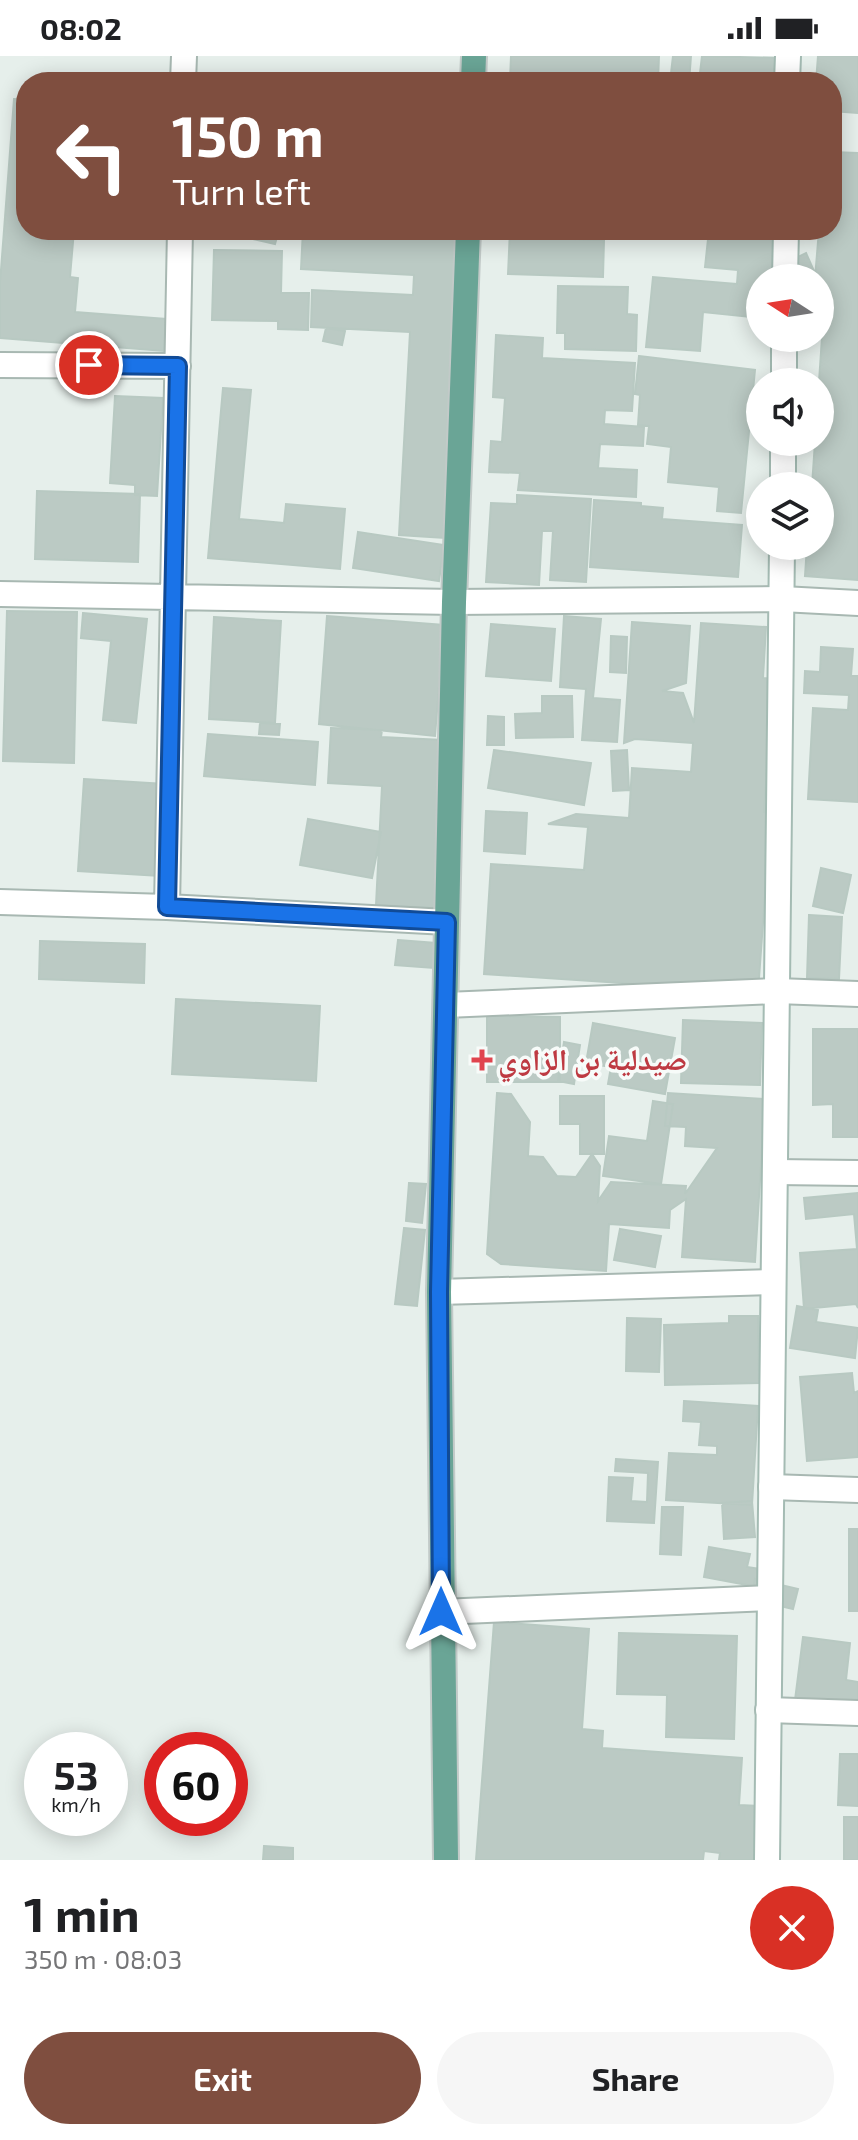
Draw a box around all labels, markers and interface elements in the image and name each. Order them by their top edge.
text: 08:02 [40,10,122,46]
text: 150 m [172,101,324,168]
icon: left [40,104,144,208]
text: Turn left [172,169,311,212]
north arrow [746,264,834,352]
map controls [746,264,834,560]
pin [55,331,123,399]
icon: arrive [67,343,111,387]
button: sound [746,368,834,456]
button: layers [746,472,834,560]
place label: صيدلية بن الزاوي [498,1040,687,1083]
marker: صيدلية بن الزاوي [473,1051,491,1069]
position arrow [399,1570,483,1654]
speed limit sign: 60 [144,1732,248,1836]
text: 53 [54,1750,98,1798]
text: km/h [51,1792,101,1816]
text: 1 min [24,1884,140,1942]
button: close [750,1886,834,1970]
text: 350 m · 08:03 [24,1943,182,1974]
button: Exit [24,2032,421,2124]
button: Share [437,2032,834,2124]

